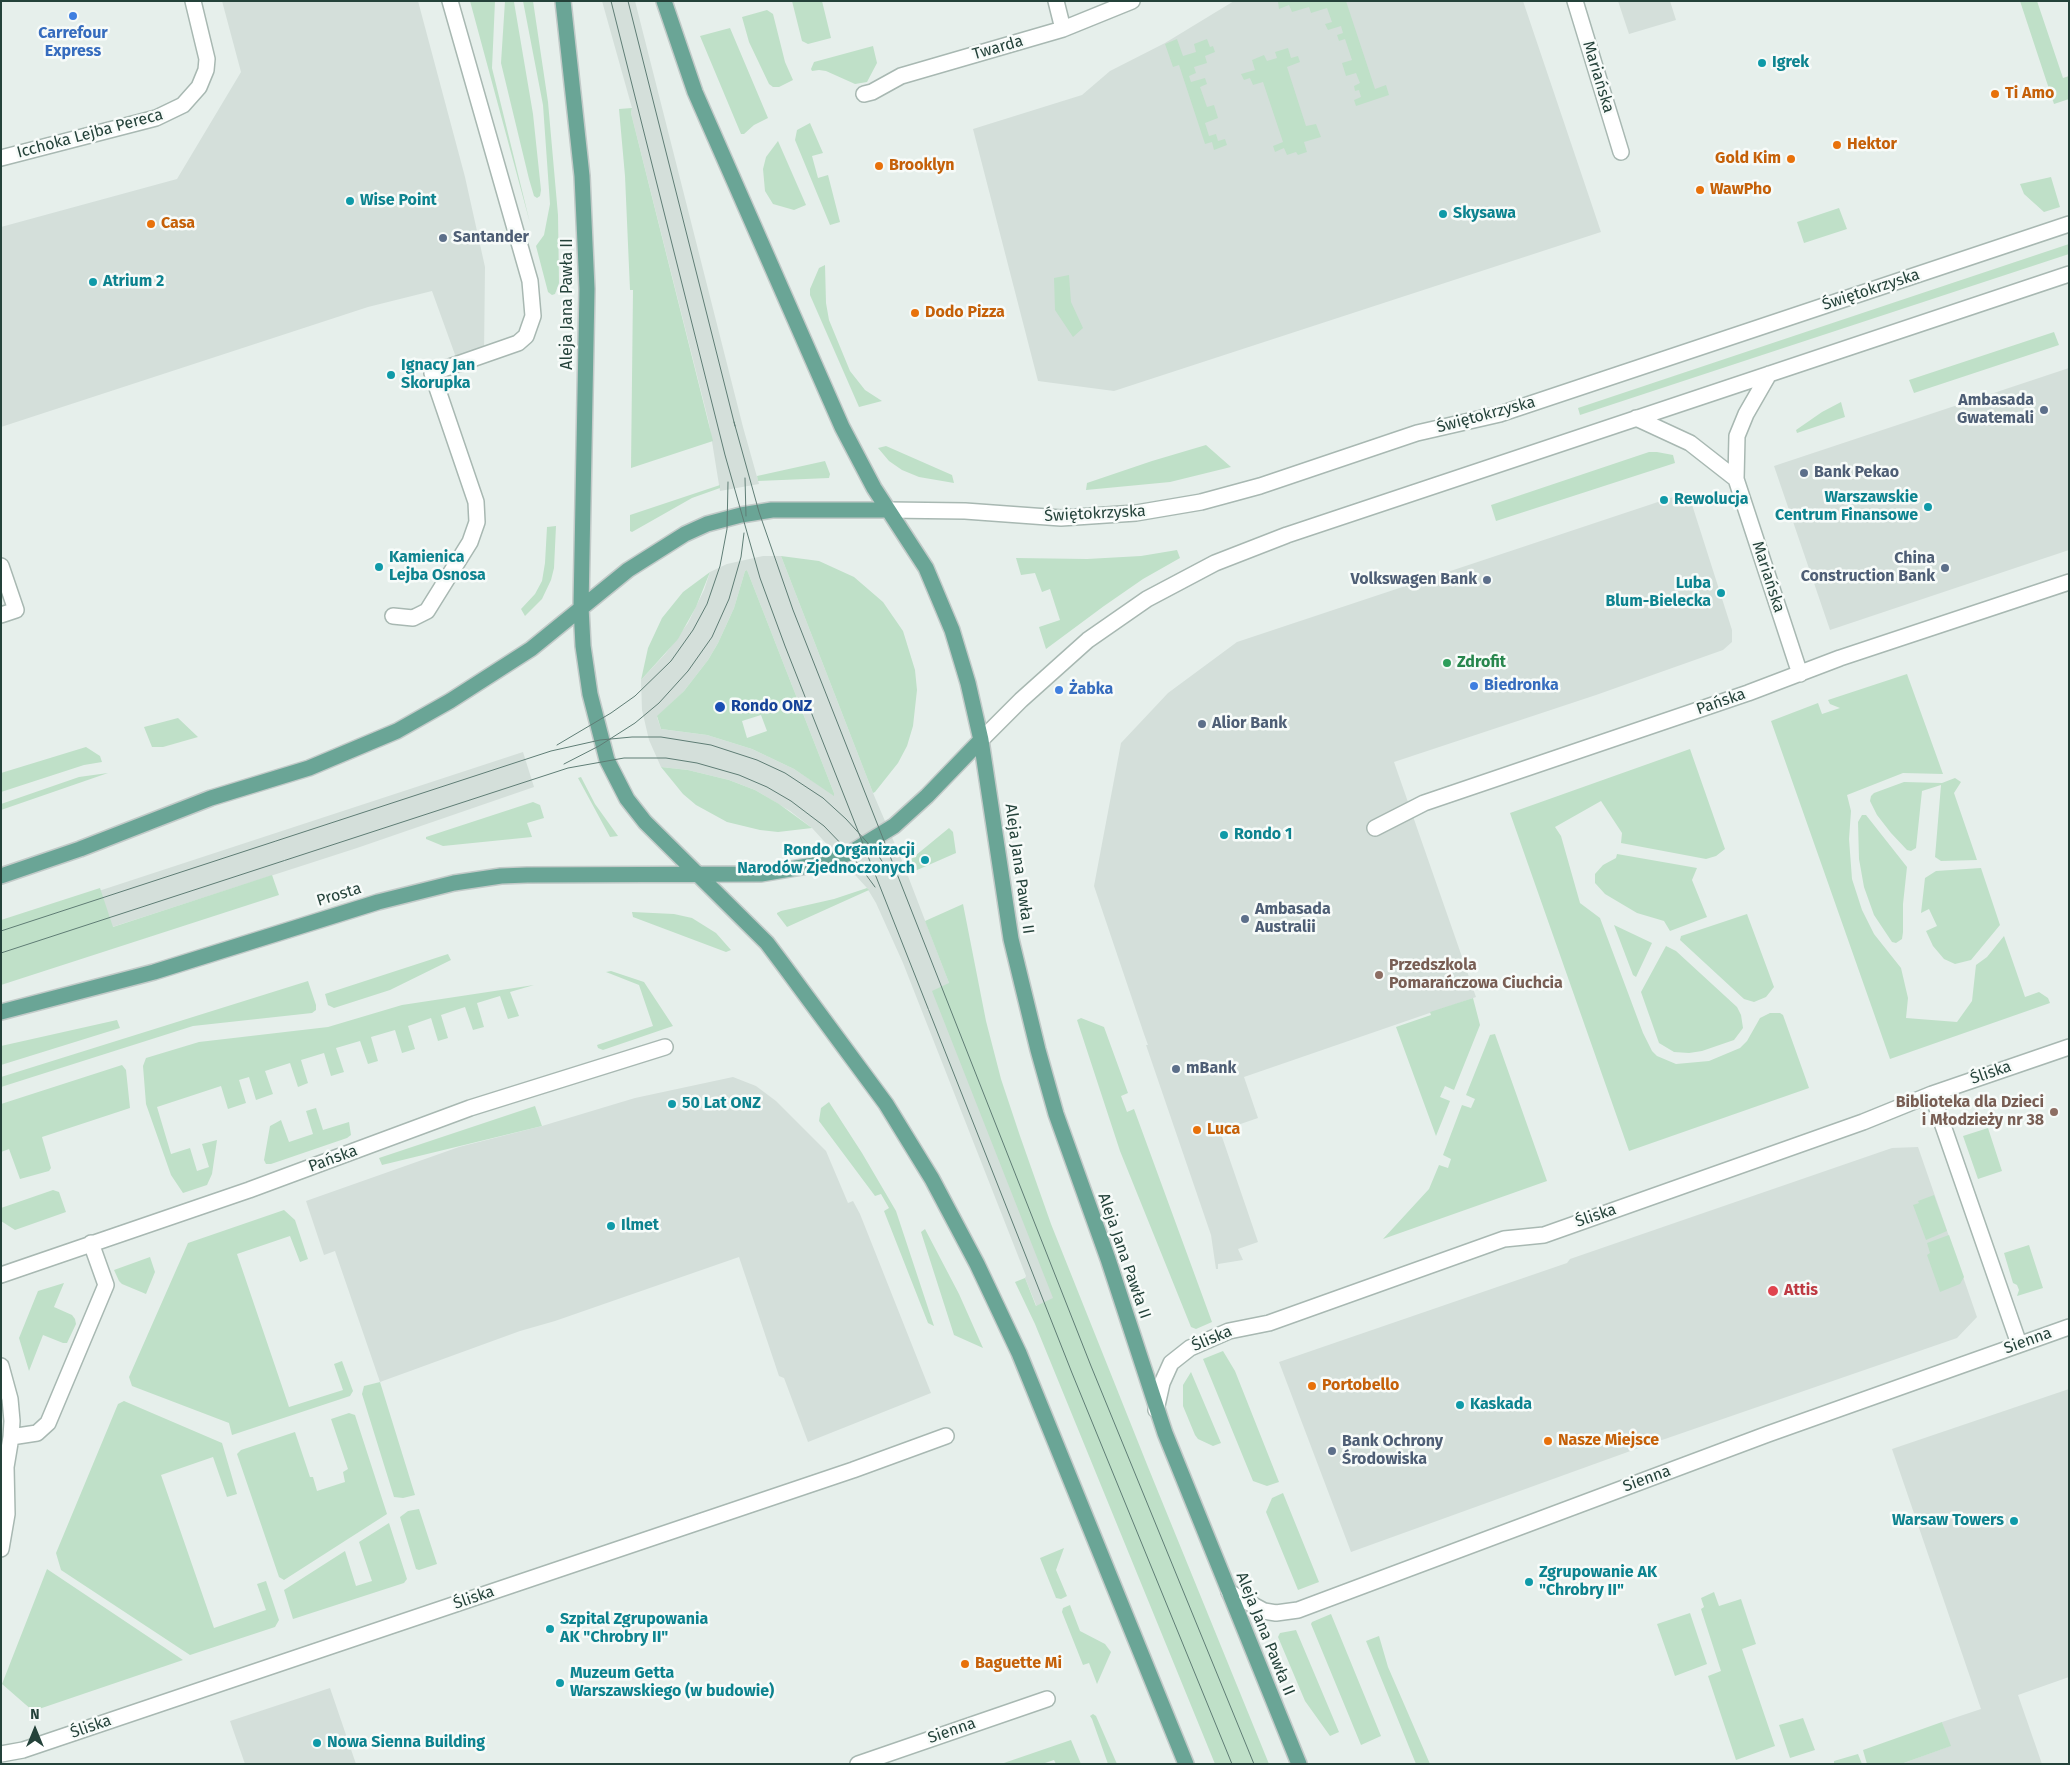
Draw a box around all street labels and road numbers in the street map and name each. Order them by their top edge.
street label: Twarda [970,32,1026,64]
street label: Mariańska [1578,39,1618,115]
street label: Icchoka Lejba Pereca [15,105,165,163]
street label: Aleja Jana Pawła II [558,238,578,370]
street label: Świętokrzyska [1820,265,1922,315]
street label: Świętokrzyska [1435,393,1537,437]
street label: Świętokrzyska [1044,502,1146,526]
street label: Mariańska [1747,539,1789,615]
street label: Pańska [1694,685,1748,719]
street label: Aleja Jana Pawła II [1000,803,1038,935]
street label: Prosta [314,879,364,911]
street label: Śliska [1968,1057,2014,1089]
street label: Pańska [306,1141,360,1177]
street label: Aleja Jana Pawła II [1094,1191,1154,1321]
street label: Śliska [1573,1200,1619,1232]
street label: Śliska [1189,1322,1235,1356]
street label: Sienna [2002,1324,2054,1358]
street label: Sienna [1621,1462,1673,1496]
street label: Aleja Jana Pawła II [1231,1569,1299,1699]
street label: Śliska [451,1582,497,1614]
street label: Śliska [68,1711,114,1743]
street label: Sienna [926,1714,978,1748]

